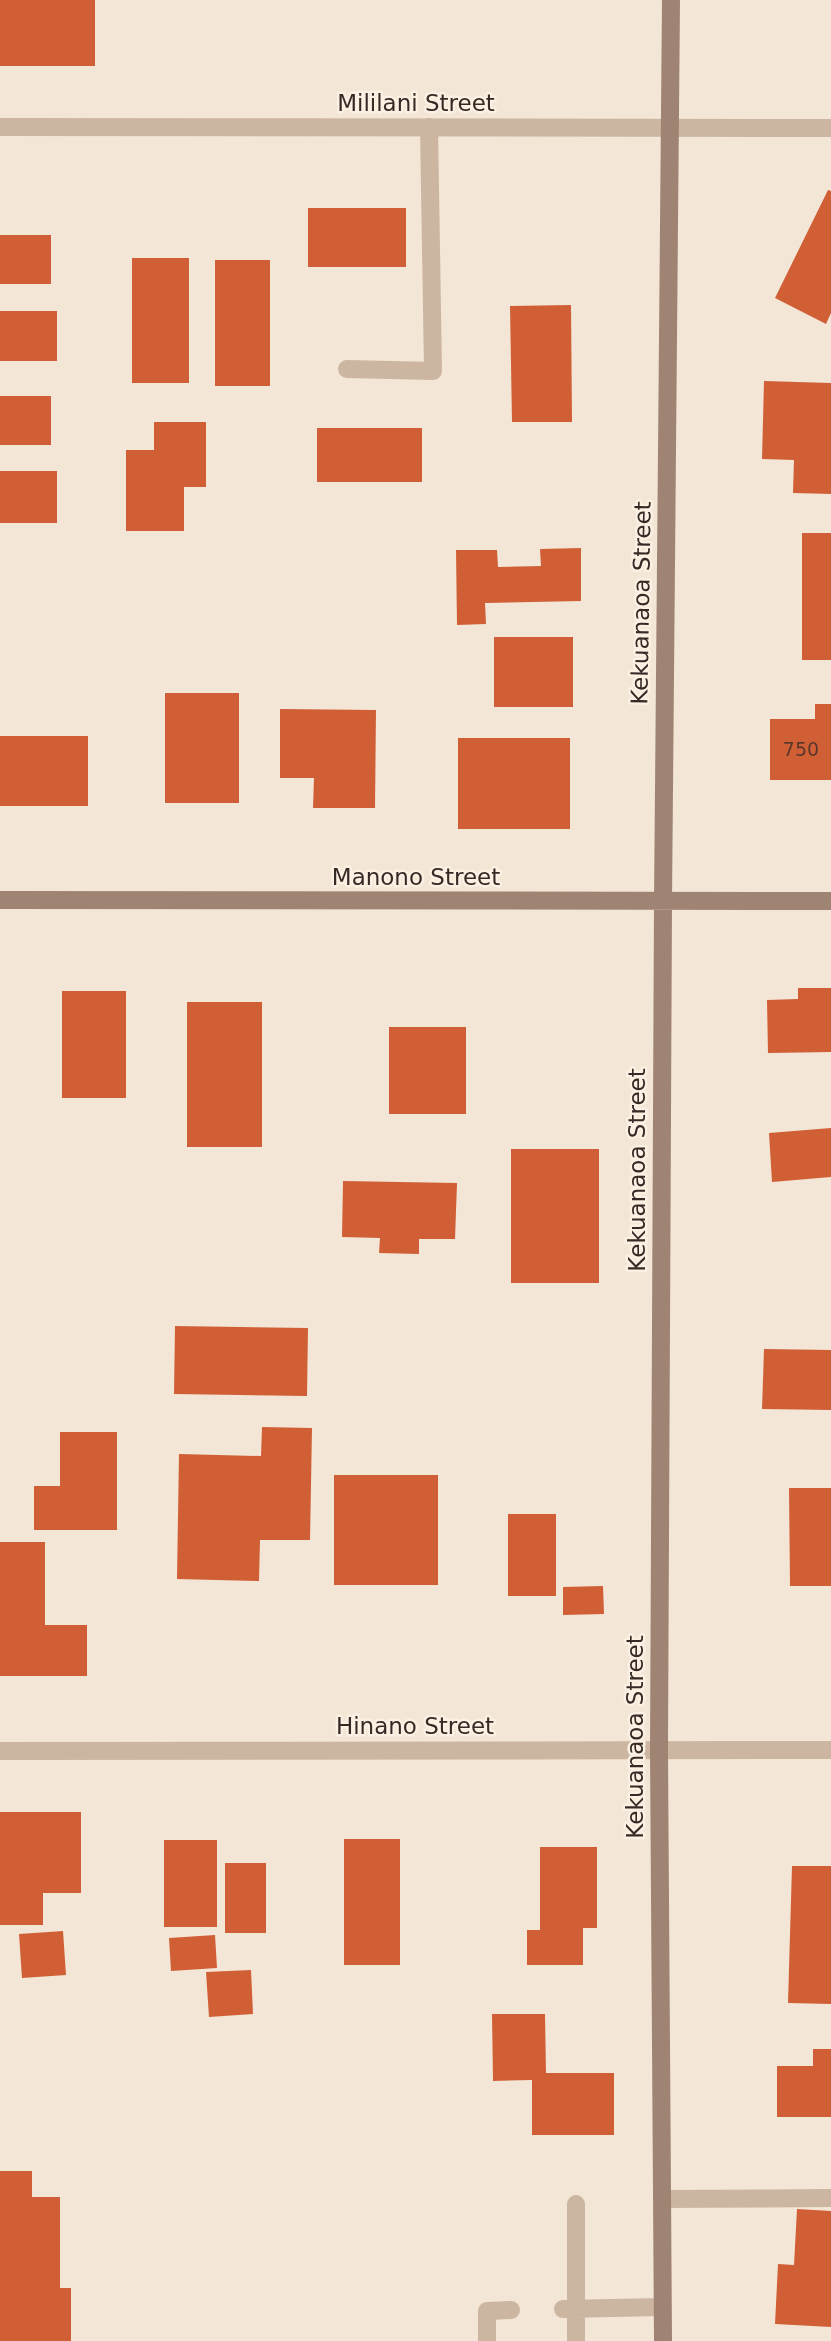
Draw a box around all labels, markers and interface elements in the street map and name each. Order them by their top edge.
street label: Mililani Street [337,90,495,116]
street label: Kekuanaoa Street [626,501,656,705]
house number: 750 [783,738,819,760]
street label: Manono Street [332,864,500,890]
street label: Kekuanaoa Street [624,1068,650,1272]
street label: Kekuanaoa Street [622,1635,648,1839]
street label: Hinano Street [336,1713,494,1739]

